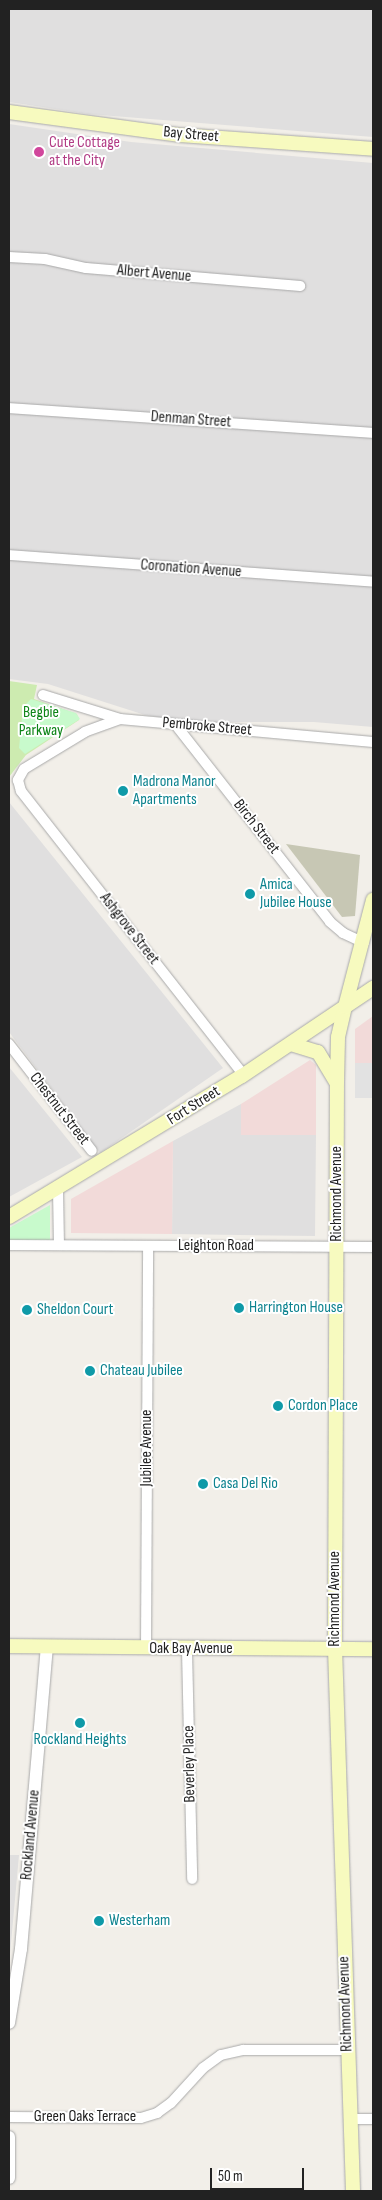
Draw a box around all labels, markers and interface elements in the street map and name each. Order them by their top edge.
street label: Bay Street [162,123,220,147]
place label: Cute Cottage at the City [49,133,120,171]
marker: Cute Cottage at the City [33,146,45,158]
street label: Albert Avenue [116,261,192,287]
street label: Denman Street [150,408,232,432]
street label: Coronation Avenue [140,556,242,582]
park label: Begbie Parkway [19,703,63,741]
street label: Pembroke Street [162,714,252,740]
place label: Madrona Manor Apartments [133,772,216,810]
marker: Madrona Manor Apartments [117,785,129,797]
street label: Birch Street [229,796,283,858]
place label: Amica Jubilee House [260,875,332,913]
marker: Amica Jubilee House [244,888,256,900]
street label: Ashgrove Street [95,889,163,969]
street label: Chestnut Street [25,1069,93,1149]
street label: Fort Street [164,1082,224,1130]
street label: Richmond Avenue [327,1146,347,1242]
street label: Leighton Road [178,1236,254,1256]
place label: Harrington House [249,1298,343,1318]
place label: Sheldon Court [37,1300,113,1320]
marker: Harrington House [233,1302,245,1314]
marker: Sheldon Court [21,1304,33,1316]
place label: Chateau Jubilee [100,1361,183,1381]
marker: Chateau Jubilee [84,1365,96,1377]
place label: Cordon Place [288,1396,358,1416]
marker: Cordon Place [272,1400,284,1412]
street label: Jubilee Avenue [137,1409,157,1487]
place label: Casa Del Rio [213,1474,278,1494]
marker: Casa Del Rio [197,1478,209,1490]
street label: Richmond Avenue [325,1551,345,1647]
street label: Oak Bay Avenue [149,1639,233,1659]
marker: Rockland Heights [74,1717,86,1729]
street label: Beverley Place [180,1725,200,1803]
place label: Rockland Heights [34,1730,126,1750]
street label: Rockland Avenue [17,1789,45,1881]
place label: Westerham [109,1911,170,1931]
marker: Westerham [93,1915,105,1927]
street label: Richmond Avenue [335,1956,357,2052]
street label: Green Oaks Terrace [34,2107,136,2127]
scale bar [212,2158,306,2190]
text: 50 m [218,2167,243,2186]

